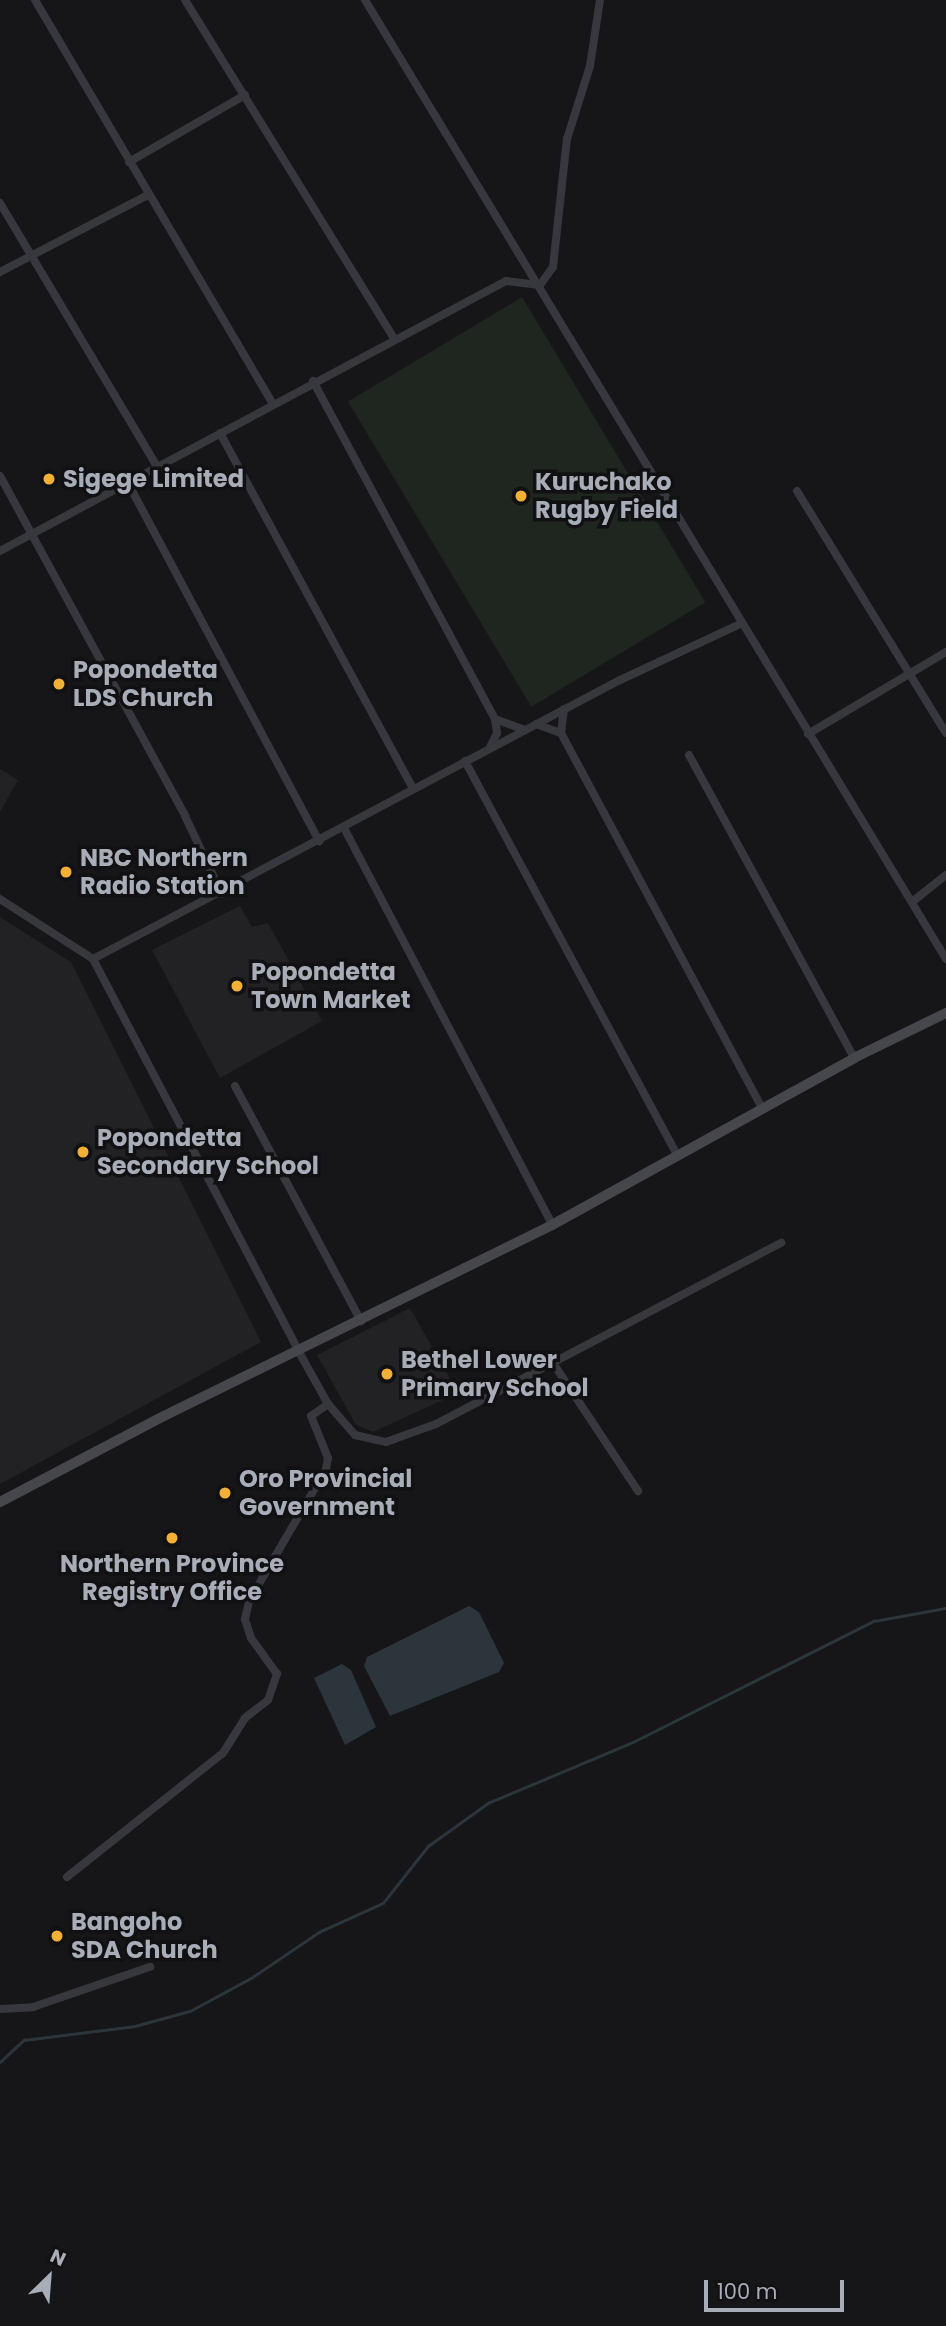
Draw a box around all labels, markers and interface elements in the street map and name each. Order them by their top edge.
place label: Sigege Limited [63,465,244,493]
place label: Kuruchako Rugby Field [535,468,678,524]
marker: Sigege Limited [41,471,57,487]
marker: Kuruchako Rugby Field [513,488,529,504]
place label: Popondetta LDS Church [73,656,218,712]
marker: Popondetta LDS Church [51,676,67,692]
place label: NBC Northern Radio Station [80,844,248,900]
marker: NBC Northern Radio Station [58,864,74,880]
place label: Popondetta Town Market [251,958,410,1014]
marker: Popondetta Town Market [229,978,245,994]
place label: Popondetta Secondary School [97,1124,319,1180]
marker: Popondetta Secondary School [75,1144,91,1160]
place label: Bethel Lower Primary School [401,1346,589,1402]
marker: Bethel Lower Primary School [379,1366,395,1382]
place label: Oro Provincial Government [239,1465,412,1521]
marker: Oro Provincial Government [217,1485,233,1501]
marker: Northern Province Registry Office [164,1530,180,1546]
place label: Northern Province Registry Office [60,1550,284,1606]
place label: Bangoho SDA Church [71,1908,218,1964]
marker: Bangoho SDA Church [49,1928,65,1944]
north arrow [14,2242,84,2312]
text: N [46,2242,70,2273]
scale bar [708,2266,848,2310]
text: 100 m [717,2277,777,2306]

